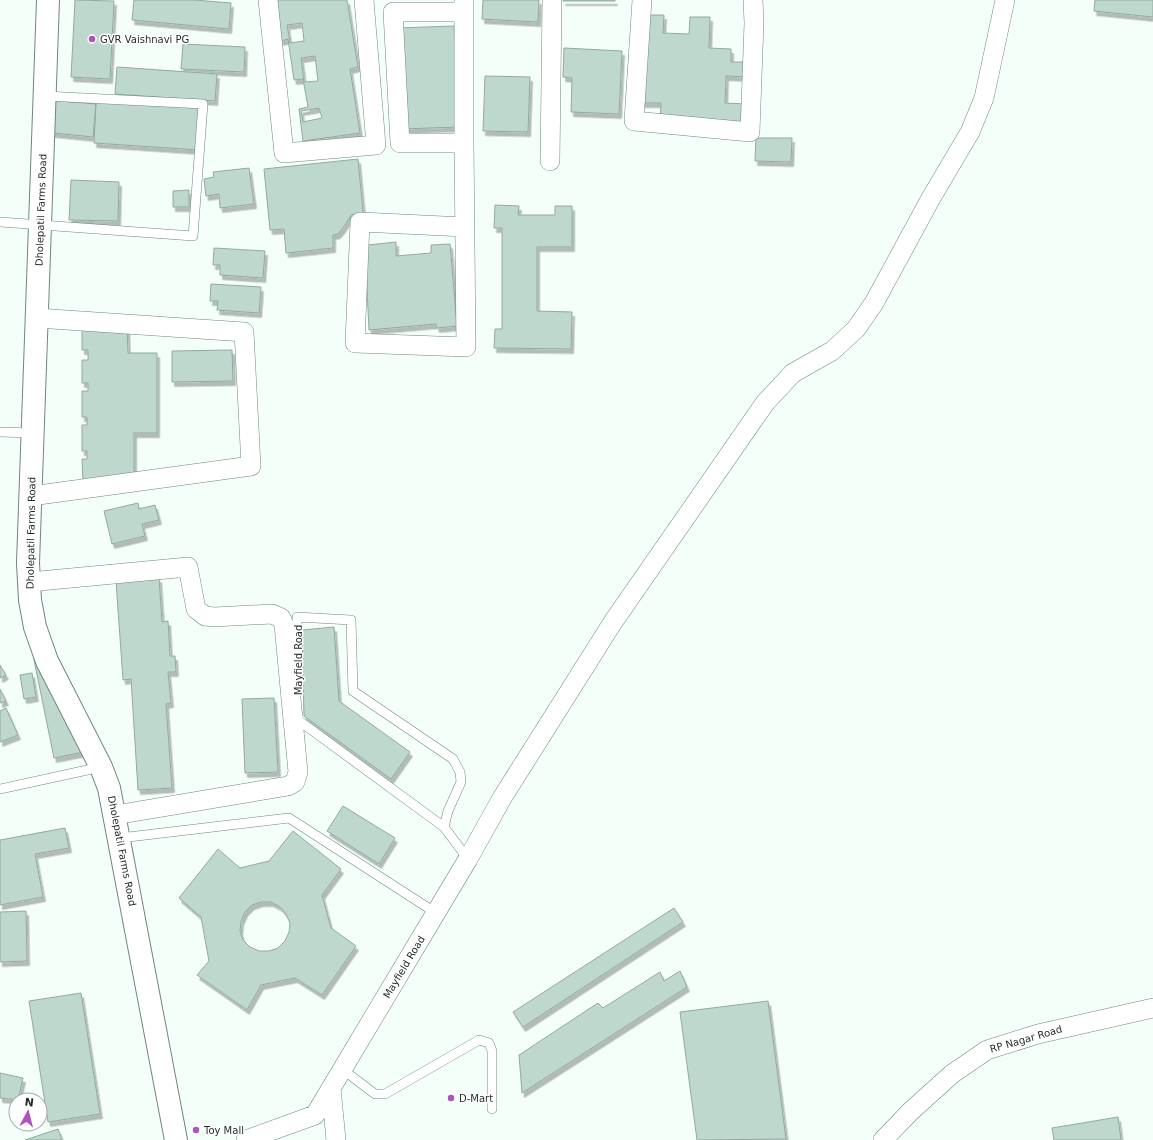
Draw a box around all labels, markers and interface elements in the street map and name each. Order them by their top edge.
marker: GVR Vaishnavi PG [87,34,97,44]
place label: GVR Vaishnavi PG [100,34,189,45]
street label: Dholepatil Farms Road [34,154,48,266]
street label: Dholepatil Farms Road [25,477,37,589]
street label: Mayfield Road [293,625,304,695]
street label: Dholepatil Farms Road [106,795,138,907]
street label: Mayfield Road [381,934,427,1000]
street label: RP Nagar Road [989,1023,1063,1055]
north arrow [8,1092,48,1132]
marker: D-Mart [446,1093,456,1103]
place label: D-Mart [459,1093,493,1104]
text: N [24,1096,35,1110]
marker: Toy Mall [191,1125,201,1135]
place label: Toy Mall [203,1125,244,1136]

